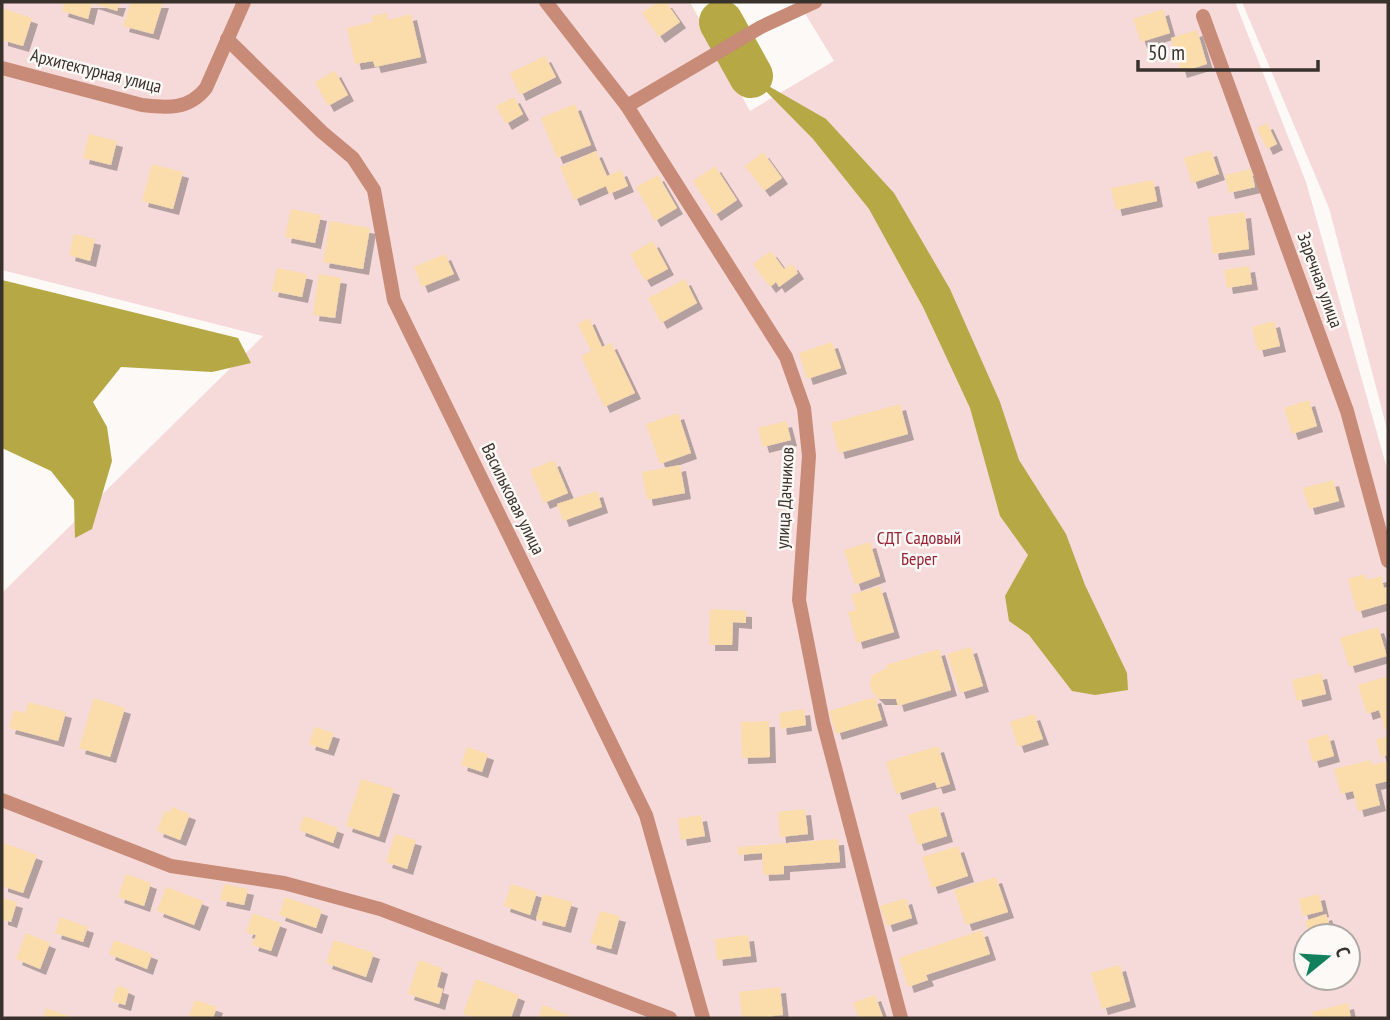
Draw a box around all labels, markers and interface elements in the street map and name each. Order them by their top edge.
scale bar [1138,28,1318,72]
text: 50 m [1148,39,1185,66]
street label: Архитектурная улица [28,43,164,98]
street label: Заречная улица [1293,229,1348,331]
street label: Васильковая улица [477,439,550,558]
street label: улица Дачников [770,446,799,550]
park label: СДТ Садовый Берег [877,526,961,570]
north arrow [1292,922,1362,992]
text: С [1330,944,1356,960]

